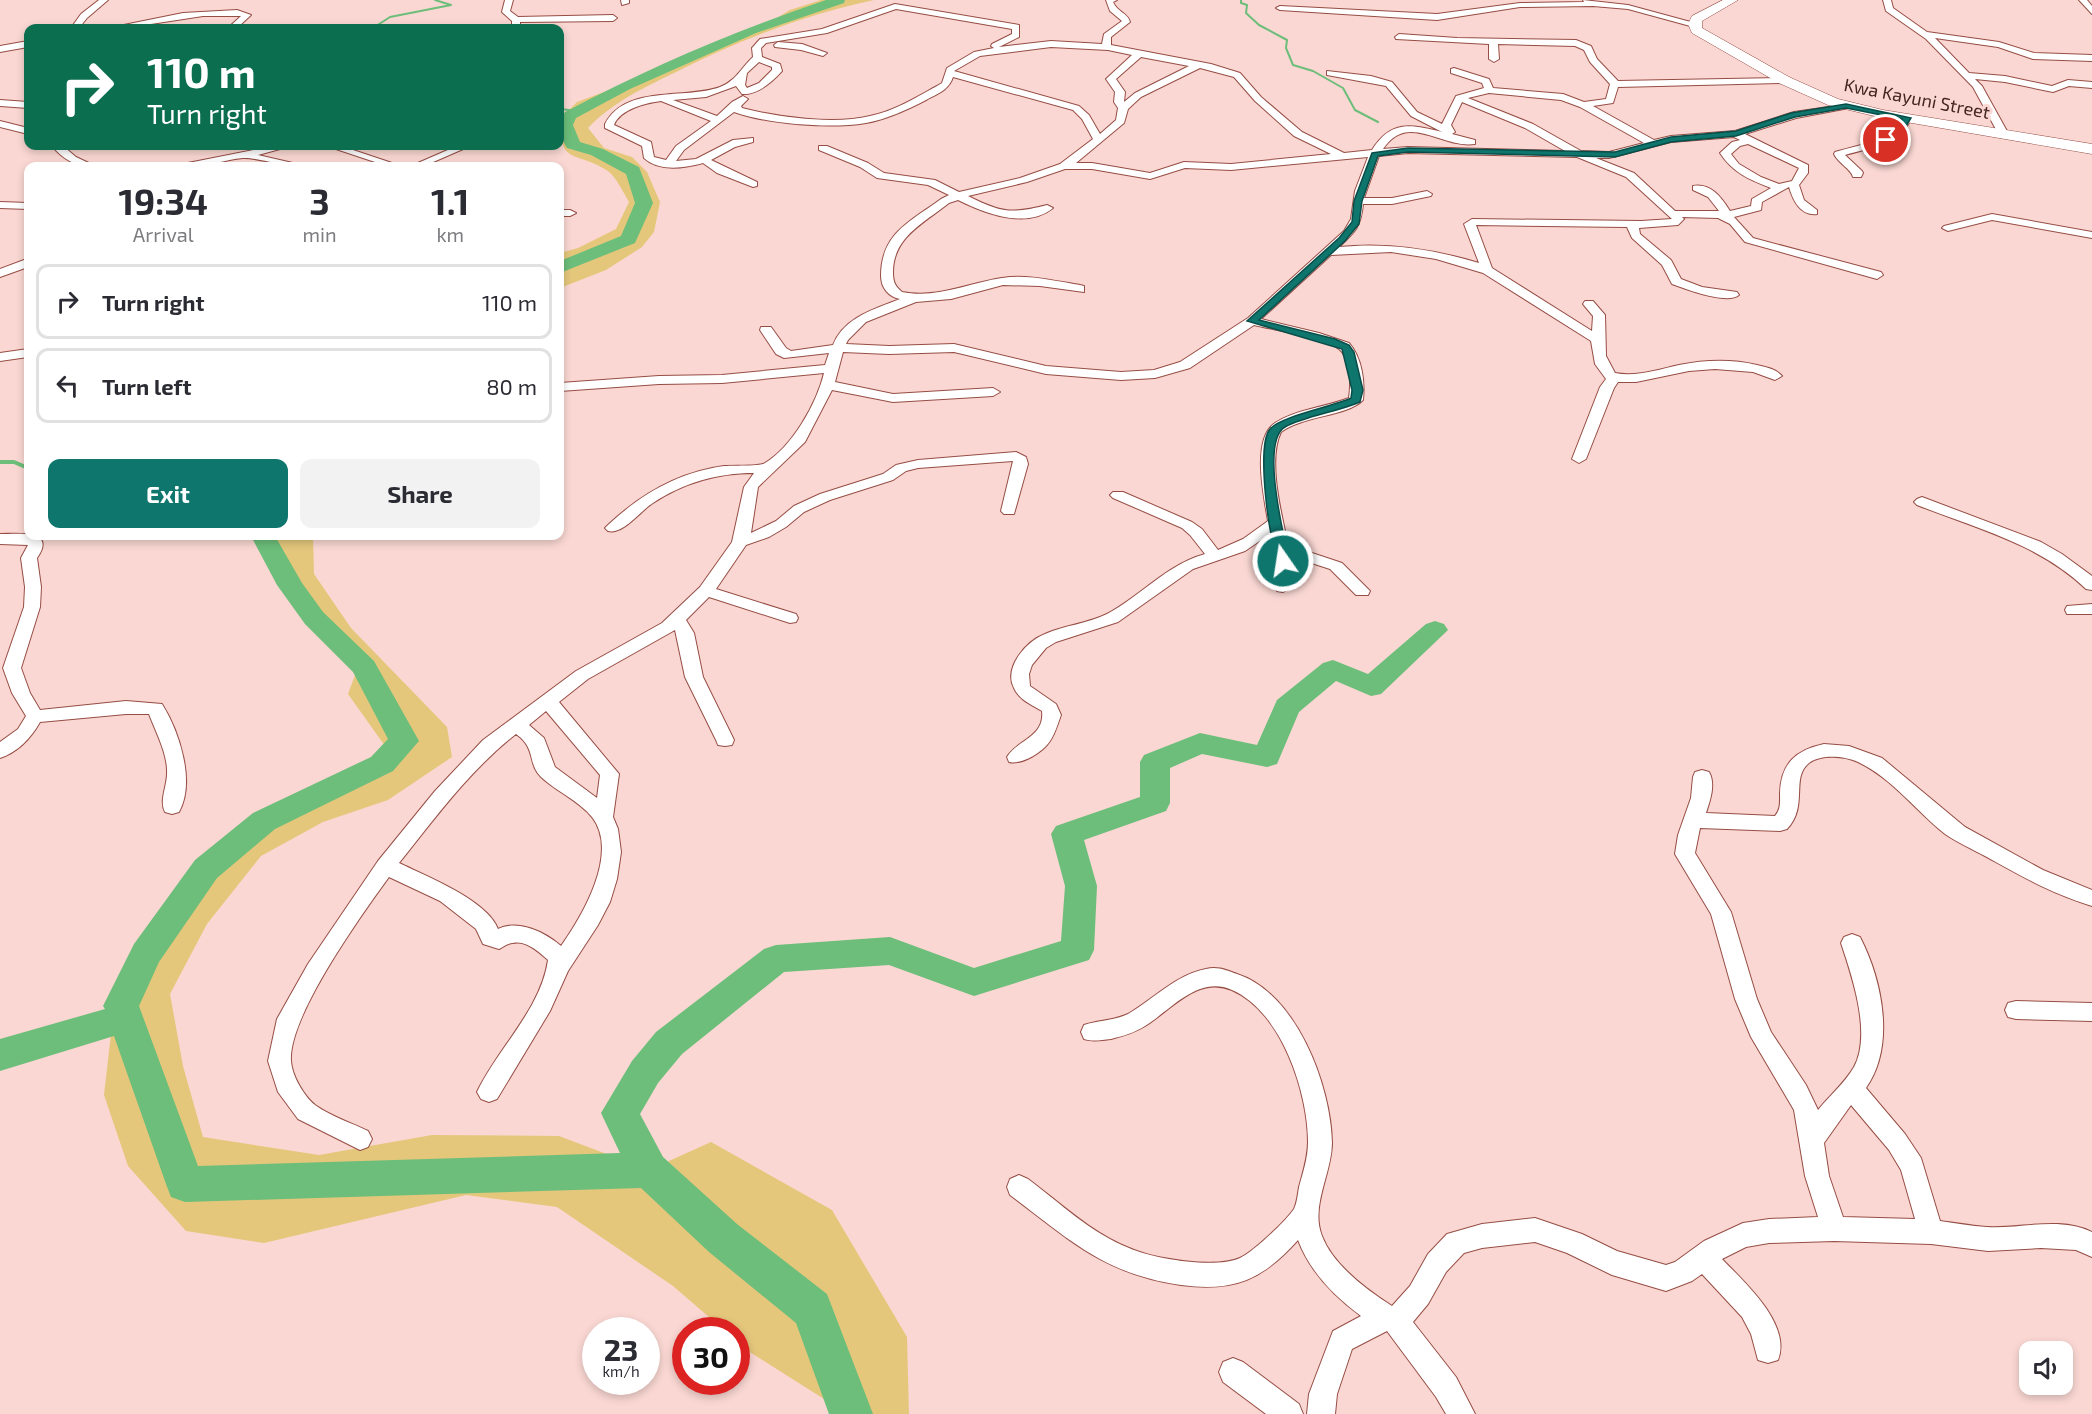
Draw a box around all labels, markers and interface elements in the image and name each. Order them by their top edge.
text: 110 m [147,46,256,96]
icon: right [48,48,126,126]
street label: Kwa Kayuni Street [1842,73,1992,123]
text: Turn right [147,97,267,129]
pin [1860,114,1911,165]
icon: arrive [1869,123,1902,156]
text: 19:34 [119,179,208,222]
text: 3 [309,179,330,222]
text: 1.1 [431,179,469,222]
text: Arrival [133,222,194,246]
text: min [302,222,337,246]
text: km [436,222,464,246]
icon: right [51,285,84,318]
text: Turn right [102,289,204,315]
text: 110 m [482,289,537,315]
icon: left [51,369,84,402]
text: Turn left [102,373,191,399]
text: 80 m [486,373,537,399]
button: Exit [48,459,288,528]
button: Share [300,459,540,528]
position arrow [1251,529,1315,593]
speed limit sign: 30 [672,1317,750,1395]
text: 23 [604,1331,638,1367]
map controls [2019,1341,2073,1395]
button: sound [2019,1341,2073,1395]
text: km/h [602,1362,640,1380]

